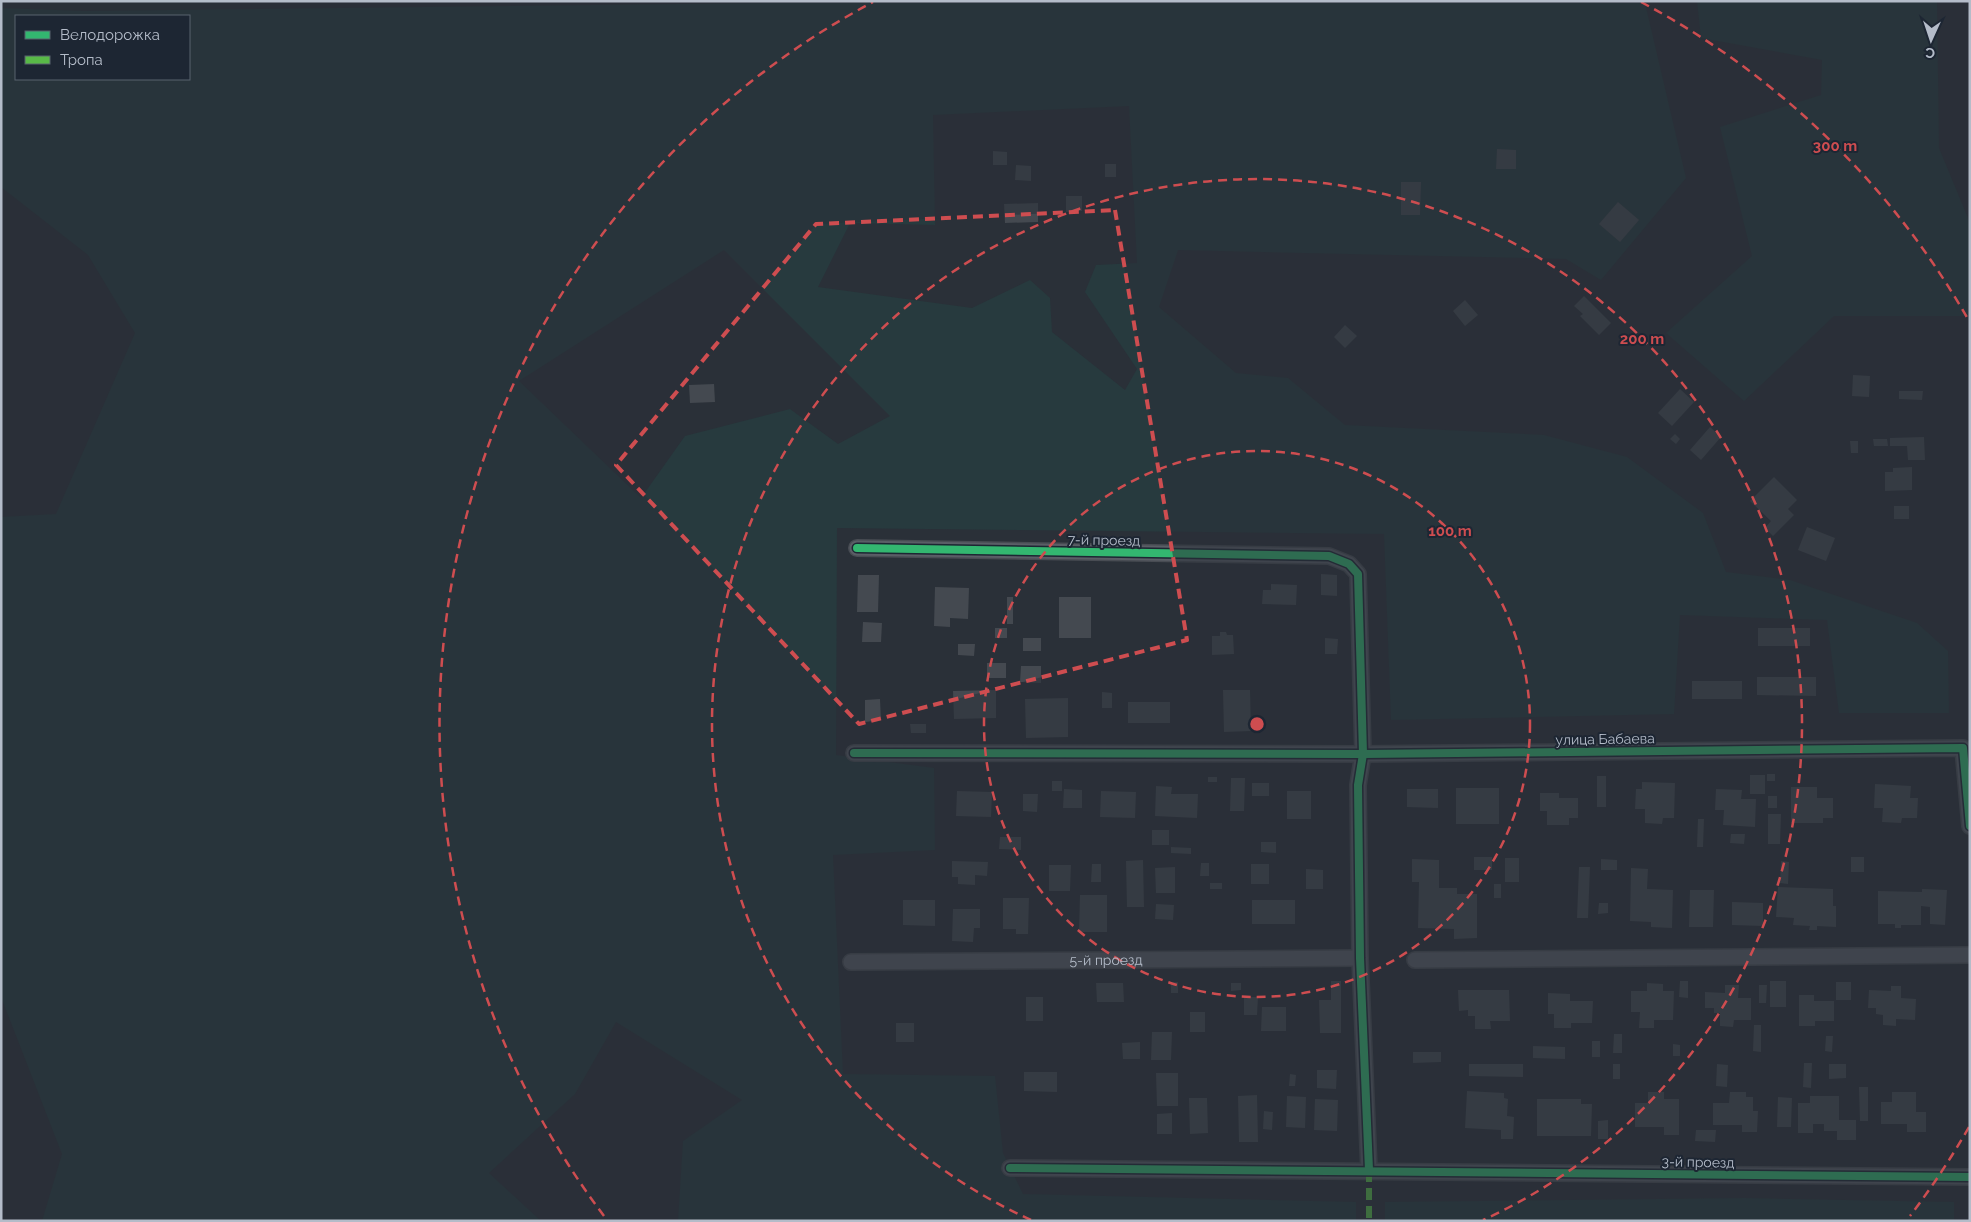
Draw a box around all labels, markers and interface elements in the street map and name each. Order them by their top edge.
legend [15,15,190,80]
north arrow [1906,15,1956,65]
text: Велодорожка [60,26,160,44]
text: С [1925,45,1936,61]
text: Тропа [60,51,103,69]
text: 300 m [1813,137,1857,155]
text: 200 m [1620,330,1664,348]
text: 100 m [1428,522,1472,540]
street label: 7-й проезд [1068,531,1140,549]
centre of rings [1248,715,1266,733]
street label: улица Бабаева [1555,730,1655,748]
street label: 5-й проезд [1069,952,1143,968]
street label: 3-й проезд [1661,1153,1735,1171]

